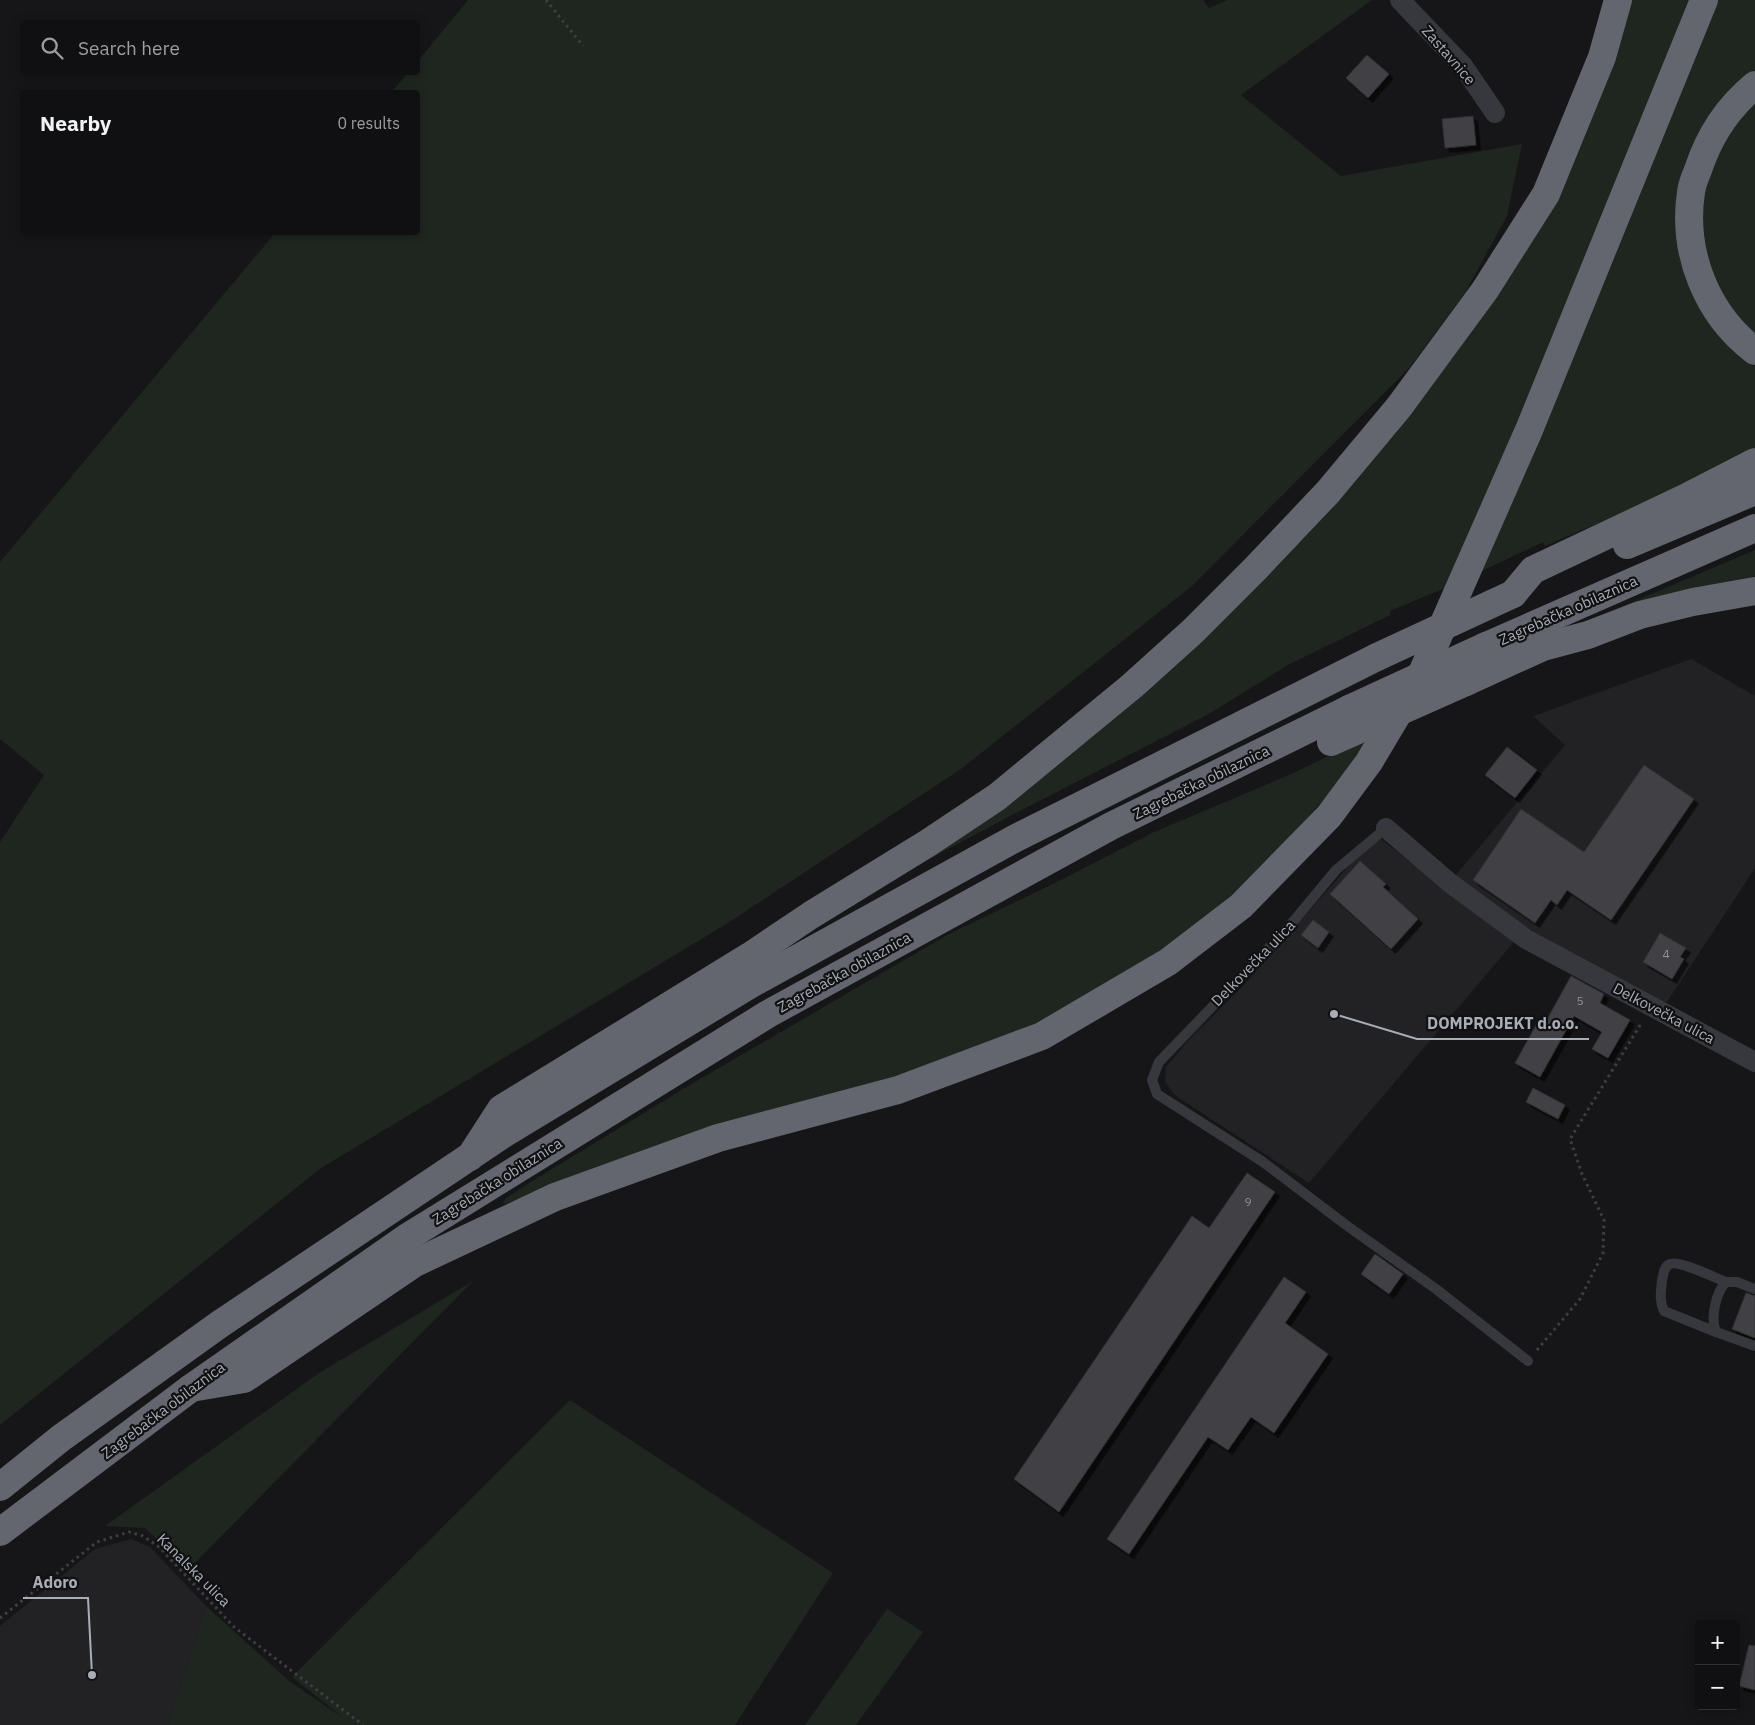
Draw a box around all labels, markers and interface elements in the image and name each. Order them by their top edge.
search box [20,20,420,75]
street label: Zastavnice [1418,21,1480,89]
icon: search [38,34,66,62]
text: Search here [78,36,180,60]
text: Nearby [40,109,111,137]
text: 0 results [337,113,400,133]
street label: Zagrebačka obilaznica [1496,571,1640,649]
street label: Zagrebačka obilaznica [1130,741,1272,823]
street label: Delkovečka ulica [1207,916,1299,1010]
street label: Zagrebačka obilaznica [774,927,914,1017]
house number: 4 [1662,946,1670,961]
street label: Delkovečka ulica [1610,978,1718,1048]
house number: 5 [1576,993,1584,1008]
callout: DOMPROJEKT d.o.o. [1417,1008,1589,1039]
text: DOMPROJEKT d.o.o. [1427,1013,1579,1033]
street label: Zagrebačka obilaznica [429,1133,565,1229]
house number: 9 [1244,1194,1252,1209]
street label: Zagrebačka obilaznica [98,1357,228,1463]
street label: Kanalska ulica [153,1529,235,1611]
callout: Adoro [23,1567,88,1598]
text: Adoro [32,1572,78,1592]
map controls [1695,1620,1740,1710]
button: + [1695,1620,1740,1665]
button: − [1695,1665,1740,1710]

